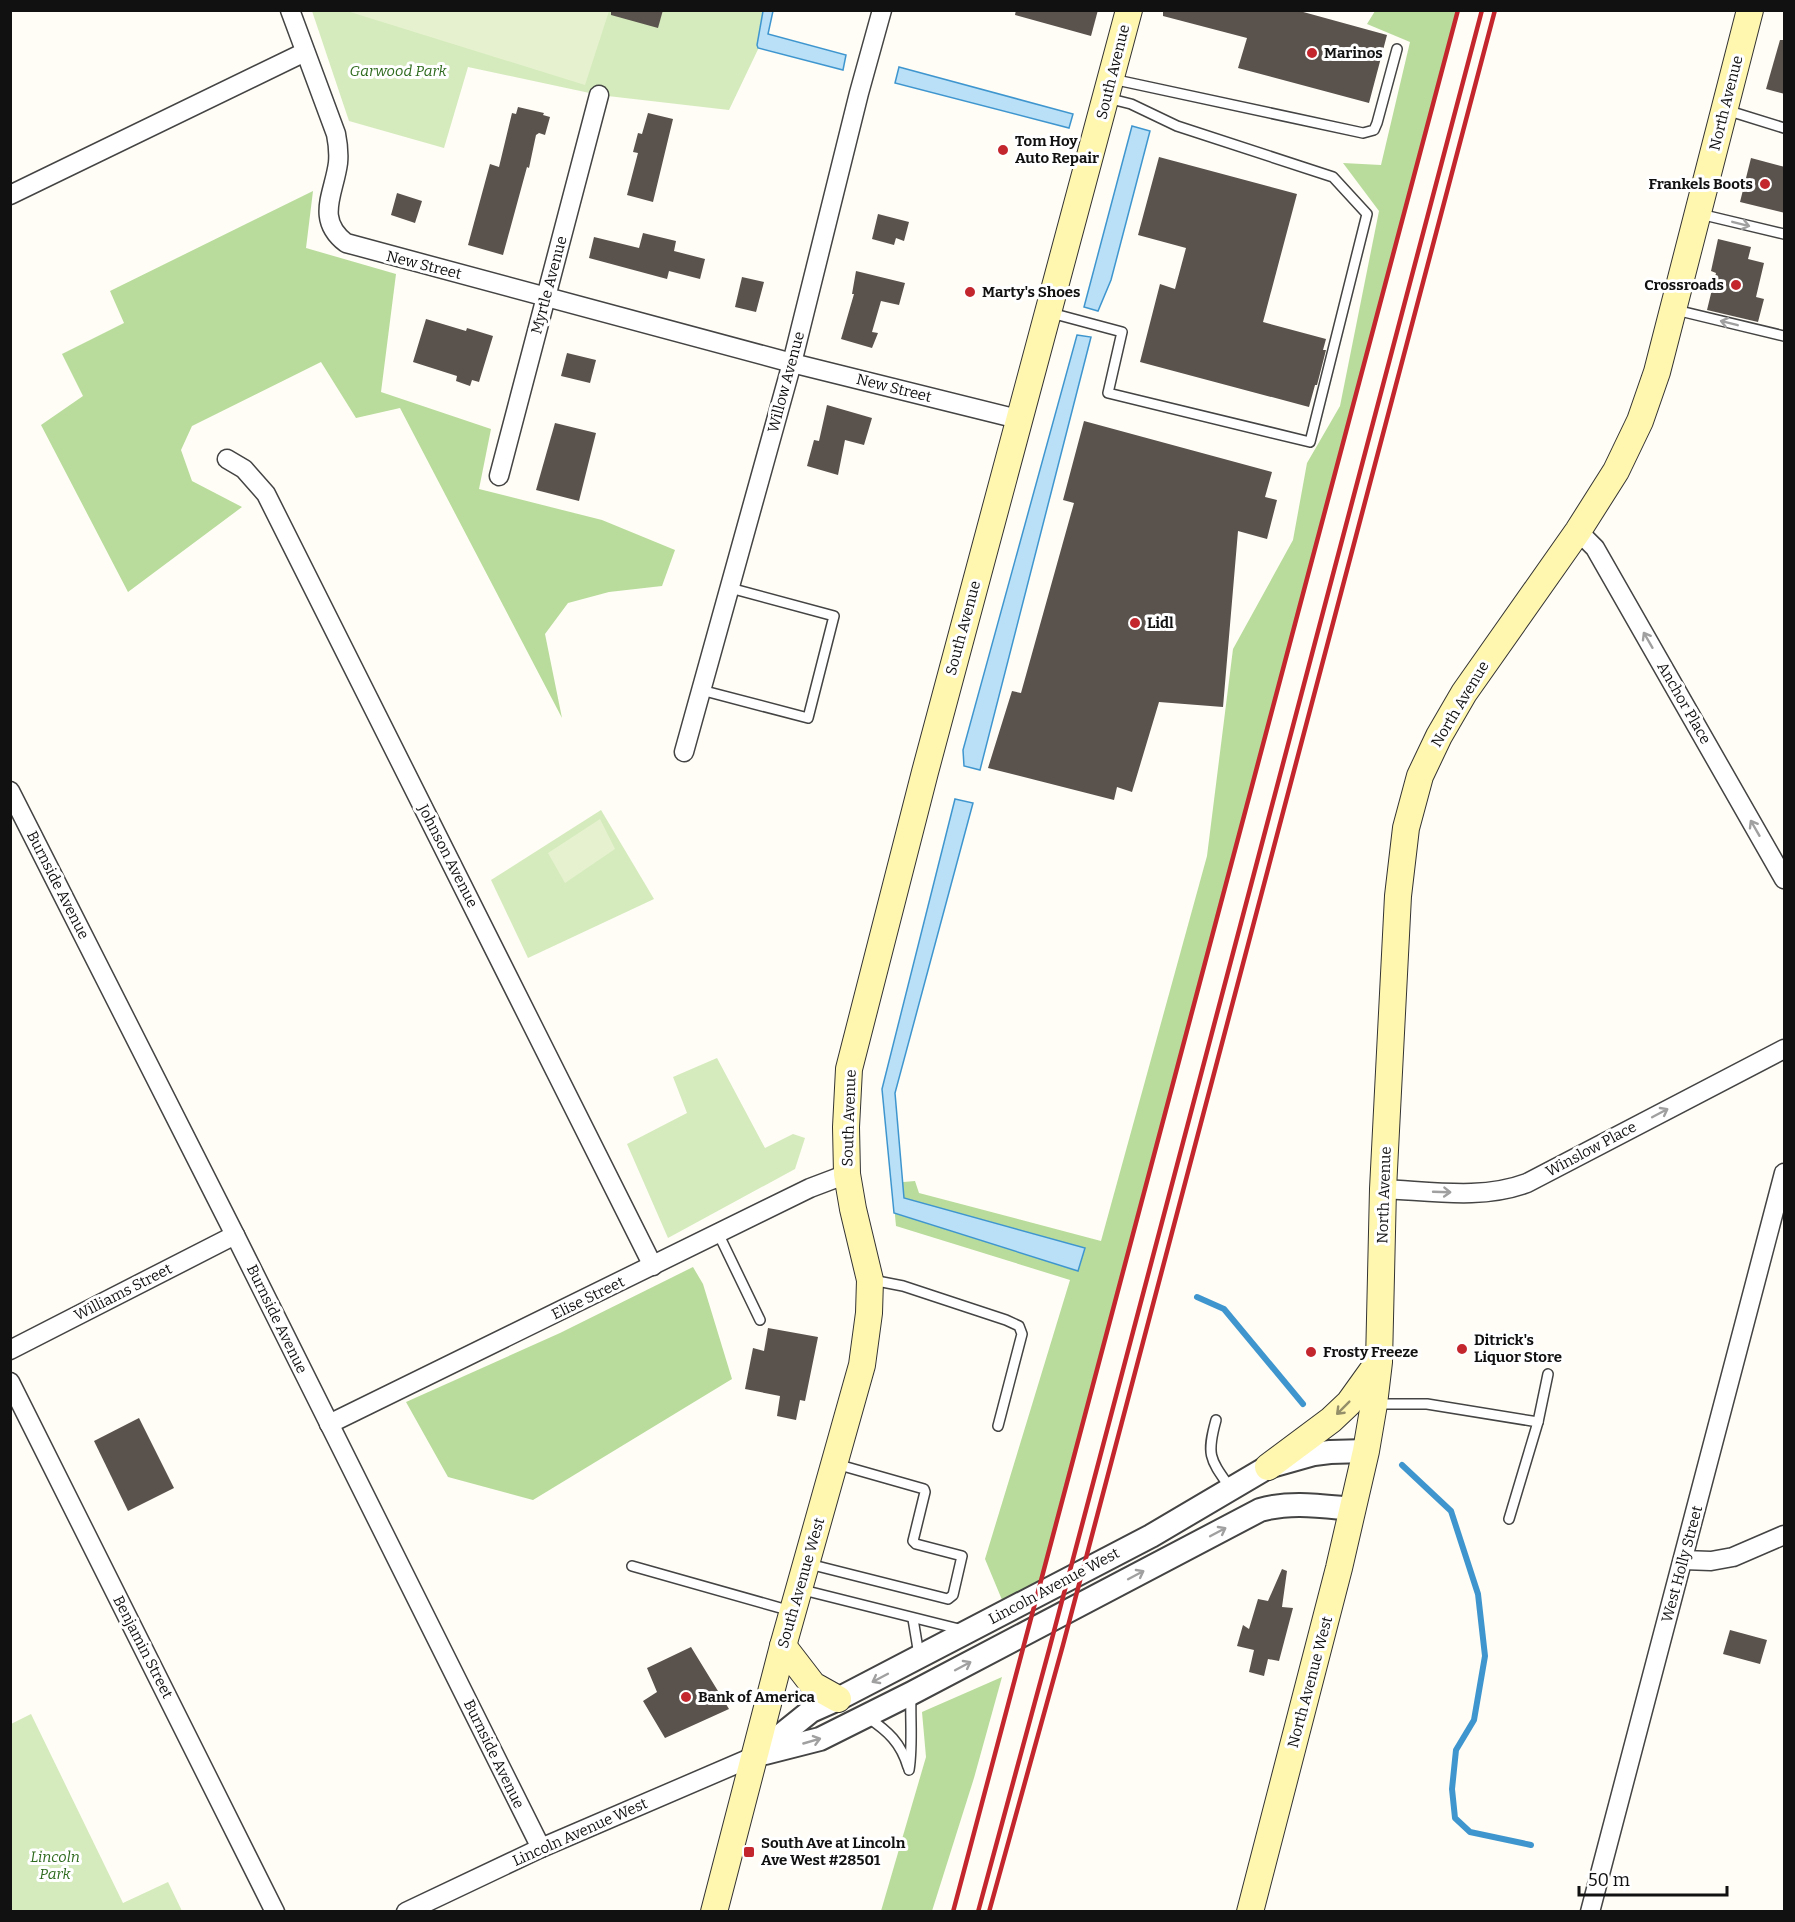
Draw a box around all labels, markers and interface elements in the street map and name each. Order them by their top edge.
street label: South Avenue [1093,23,1133,121]
place label: Marinos [1324,44,1383,62]
marker: Marinos [1305,46,1319,60]
street label: North Avenue [1706,54,1746,152]
park label: Garwood Park [349,62,447,80]
place label: Tom Hoy Auto Repair [1015,132,1099,167]
marker: Tom Hoy Auto Repair [996,143,1010,157]
place label: Frankels Boots [1649,175,1753,193]
marker: Frankels Boots [1758,177,1772,191]
one-way arrow [1731,218,1750,230]
street label: Myrtle Avenue [527,234,571,336]
street label: New Street [385,247,464,283]
place label: Crossroads [1644,276,1724,294]
marker: Crossroads [1729,278,1743,292]
place label: Marty's Shoes [982,283,1080,301]
marker: Marty's Shoes [963,285,977,299]
one-way arrow [1719,317,1738,329]
street label: Willow Avenue [764,330,808,434]
street label: New Street [855,370,934,406]
street label: South Avenue [942,579,984,677]
place label: Lidl [1147,614,1174,632]
marker: Lidl [1128,616,1142,630]
one-way arrow [1642,632,1653,650]
street label: North Avenue [1427,658,1493,750]
street label: Anchor Place [1653,659,1715,747]
street label: Johnson Avenue [414,801,482,911]
one-way arrow [1749,820,1761,837]
street label: Burnside Avenue [23,828,93,942]
street label: South Avenue [838,1069,860,1167]
one-way arrow [1651,1107,1668,1119]
street label: Winslow Place [1543,1118,1639,1180]
street label: North Avenue [1373,1146,1395,1244]
one-way arrow [1431,1186,1451,1197]
street label: Williams Street [71,1259,175,1324]
street label: Burnside Avenue [243,1262,311,1376]
street label: Elise Street [549,1272,628,1323]
place label: Ditrick's Liquor Store [1474,1331,1562,1366]
marker: Ditrick's Liquor Store [1455,1342,1469,1356]
place label: Frosty Freeze [1323,1343,1418,1361]
marker: Frosty Freeze [1304,1345,1318,1359]
one-way arrow [1336,1401,1350,1416]
street label: West Holly Street [1658,1503,1706,1624]
street label: South Avenue West [774,1515,828,1650]
one-way arrow [1209,1526,1226,1538]
street label: Lincoln Avenue West [985,1544,1123,1628]
one-way arrow [1127,1569,1144,1581]
street label: Benjamin Street [109,1593,177,1702]
street label: North Avenue West [1284,1614,1336,1750]
one-way arrow [954,1660,972,1671]
one-way arrow [871,1673,889,1684]
place label: Bank of America [698,1688,815,1706]
marker: Bank of America [679,1690,693,1704]
street label: Burnside Avenue [460,1697,528,1811]
one-way arrow [802,1735,821,1746]
street label: Lincoln Avenue West [510,1794,651,1870]
place label: South Ave at Lincoln Ave West #28501 [761,1834,906,1869]
marker: South Ave at Lincoln Ave West #28501 [742,1845,756,1859]
park label: Lincoln Park [30,1848,80,1883]
scale bar [1579,1859,1728,1897]
text: 50 m [1588,1869,1630,1891]

